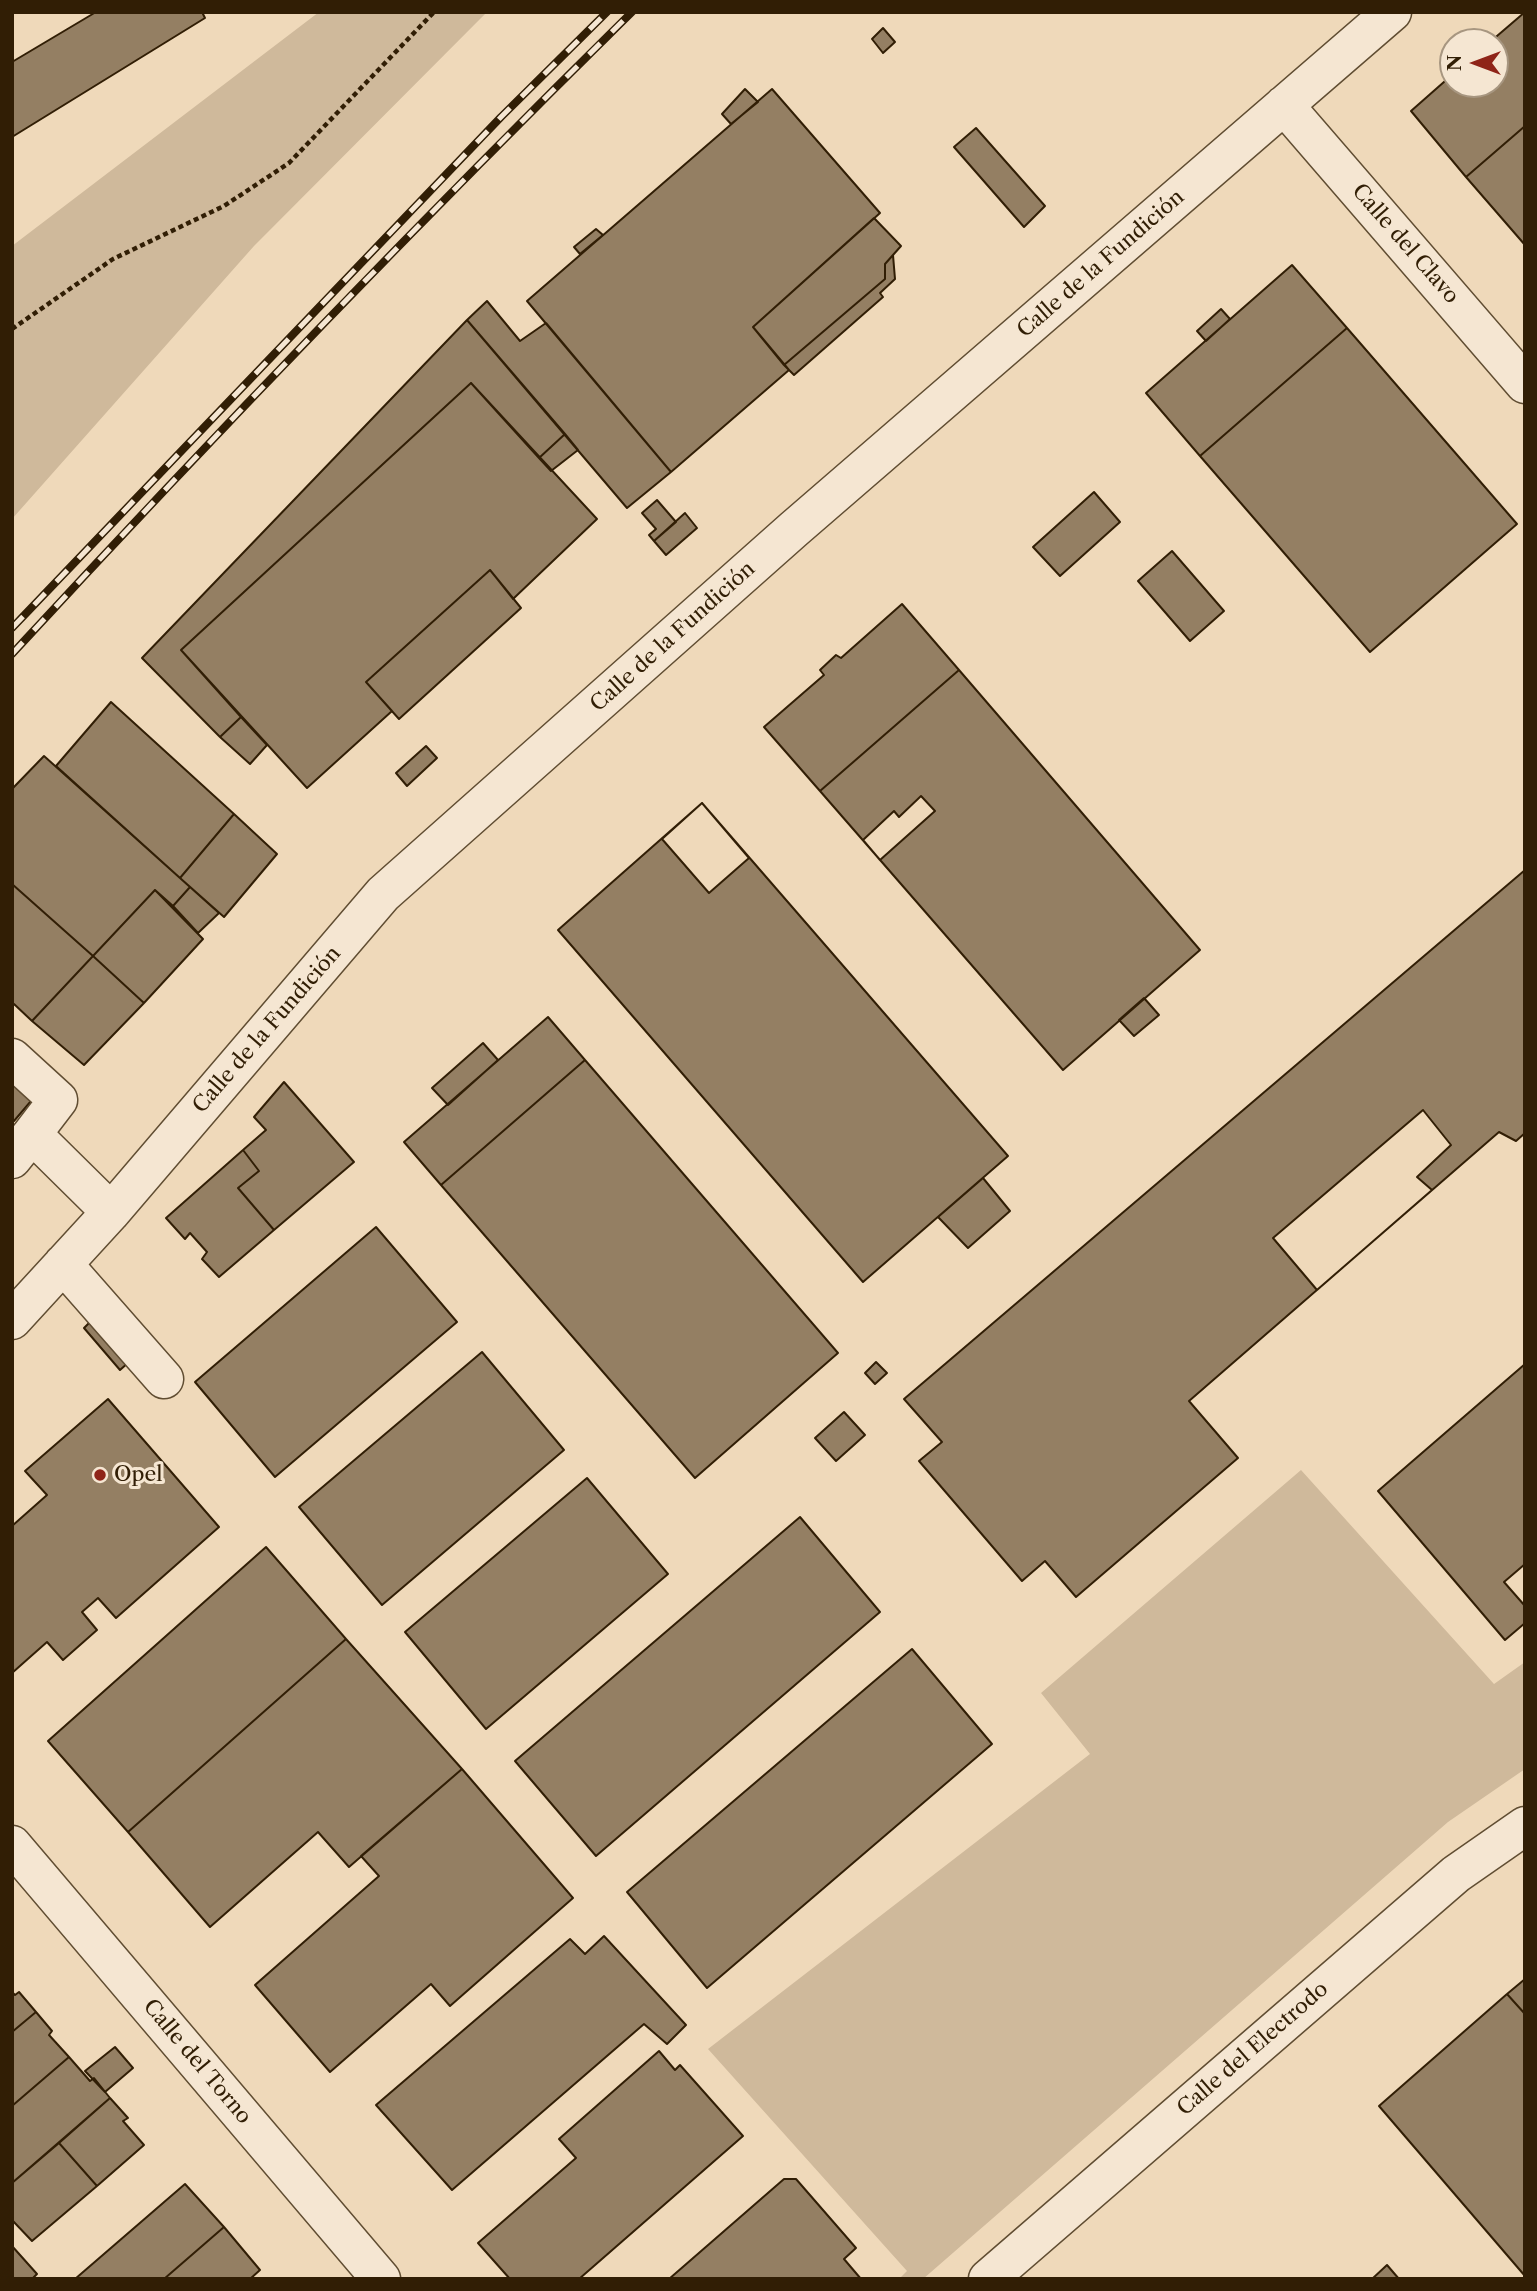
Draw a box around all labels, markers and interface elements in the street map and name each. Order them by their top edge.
north arrow [1439,28,1509,98]
text: N [1443,55,1466,71]
street label: Calle del Clavo [1346,179,1464,309]
street label: Calle de la Fundición [1013,185,1189,343]
street label: Calle de la Fundición [586,557,760,717]
street label: Calle de la Fundición [188,942,346,1118]
place label: Opel [114,1462,162,1488]
marker: Opel [92,1467,108,1483]
street label: Calle del Electrodo [1172,1977,1334,2121]
street label: Calle del Torno [138,1995,256,2129]

